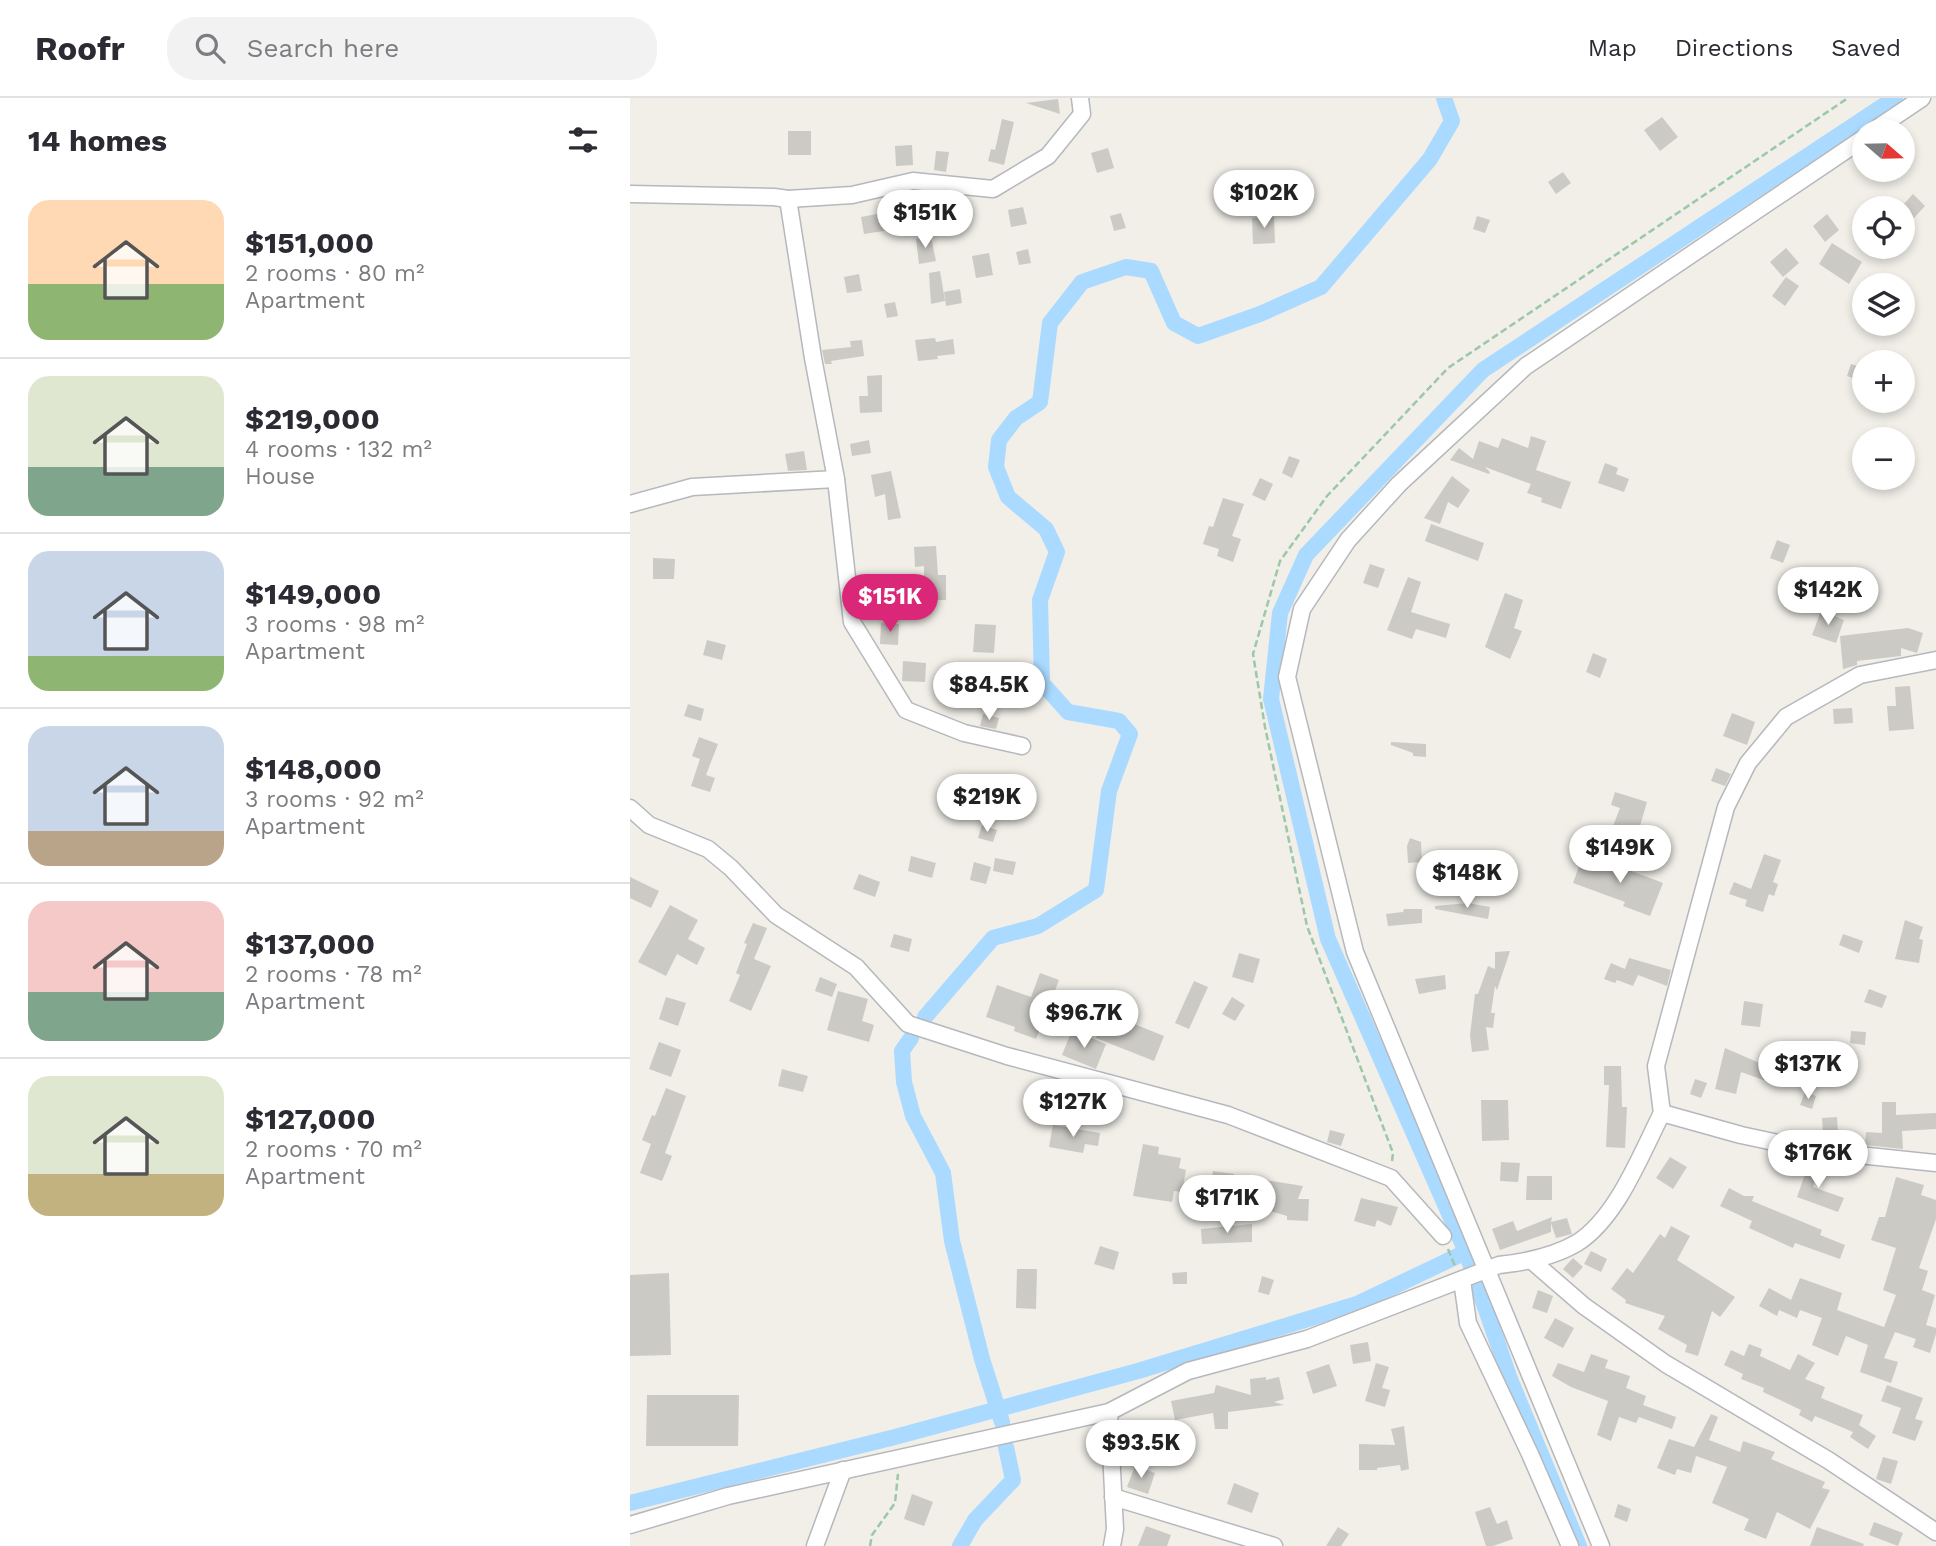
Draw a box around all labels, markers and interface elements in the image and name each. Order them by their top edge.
search box [167,17,657,80]
text: Roofr [35,29,125,68]
icon: search [191,29,229,67]
text: Search here [247,33,399,63]
text: Map [1588,34,1637,62]
text: Directions [1675,34,1793,62]
text: Saved [1831,34,1901,62]
north arrow [1852,119,1914,182]
map controls [1852,119,1915,490]
icon: filters [564,121,602,159]
text: 14 homes [28,123,167,158]
pin: $102K [1215,170,1313,230]
text: $102K [1229,179,1299,206]
pin: $151K [876,190,974,250]
button: locate [1852,196,1915,259]
text: $151K [893,199,957,226]
text: $151,000 [245,225,374,260]
icon: home [84,228,168,312]
text: 2 rooms · 80 m² [245,260,424,287]
button: layers [1852,273,1915,336]
text: Apartment [245,287,365,314]
button: + [1852,350,1915,413]
text: $219,000 [245,401,380,436]
icon: home [84,404,168,488]
button: − [1852,427,1915,490]
text: 4 rooms · 132 m² [245,436,432,463]
text: House [245,463,315,490]
pin: $142K [1779,568,1877,627]
pin: $151K [841,574,939,634]
text: $149,000 [245,576,381,611]
text: $142K [1794,576,1862,603]
icon: home [84,579,168,663]
text: $151K [858,583,922,610]
text: 3 rooms · 98 m² [245,611,424,638]
text: Apartment [245,638,365,665]
pin: $84.5K [932,662,1046,722]
text: $84.5K [949,671,1029,698]
text: $148,000 [245,751,382,786]
icon: home [84,754,168,838]
pin: $219K [938,774,1036,834]
text: $219K [953,783,1021,810]
text: 3 rooms · 92 m² [245,786,424,813]
text: Apartment [245,813,365,840]
pin: $149K [1571,826,1669,885]
text: $149K [1585,834,1655,861]
pin: $148K [1418,850,1516,910]
text: $148K [1432,859,1502,886]
text: $137,000 [245,926,375,961]
icon: home [84,929,168,1013]
text: 2 rooms · 78 m² [245,961,422,988]
text: Apartment [245,988,365,1015]
pin: $96.7K [1027,990,1141,1050]
text: $96.7K [1045,999,1123,1026]
pin: $137K [1759,1042,1857,1101]
text: $137K [1774,1050,1842,1077]
pin: $127K [1024,1080,1122,1139]
text: $127K [1039,1088,1107,1115]
text: $127,000 [245,1101,376,1136]
icon: home [84,1104,168,1188]
pin: $176K [1769,1130,1867,1190]
text: 2 rooms · 70 m² [245,1136,422,1163]
text: $176K [1784,1139,1852,1166]
text: Apartment [245,1163,365,1190]
pin: $171K [1178,1176,1276,1235]
text: $171K [1195,1184,1259,1211]
pin: $93.5K [1084,1420,1198,1480]
text: $93.5K [1102,1429,1180,1456]

